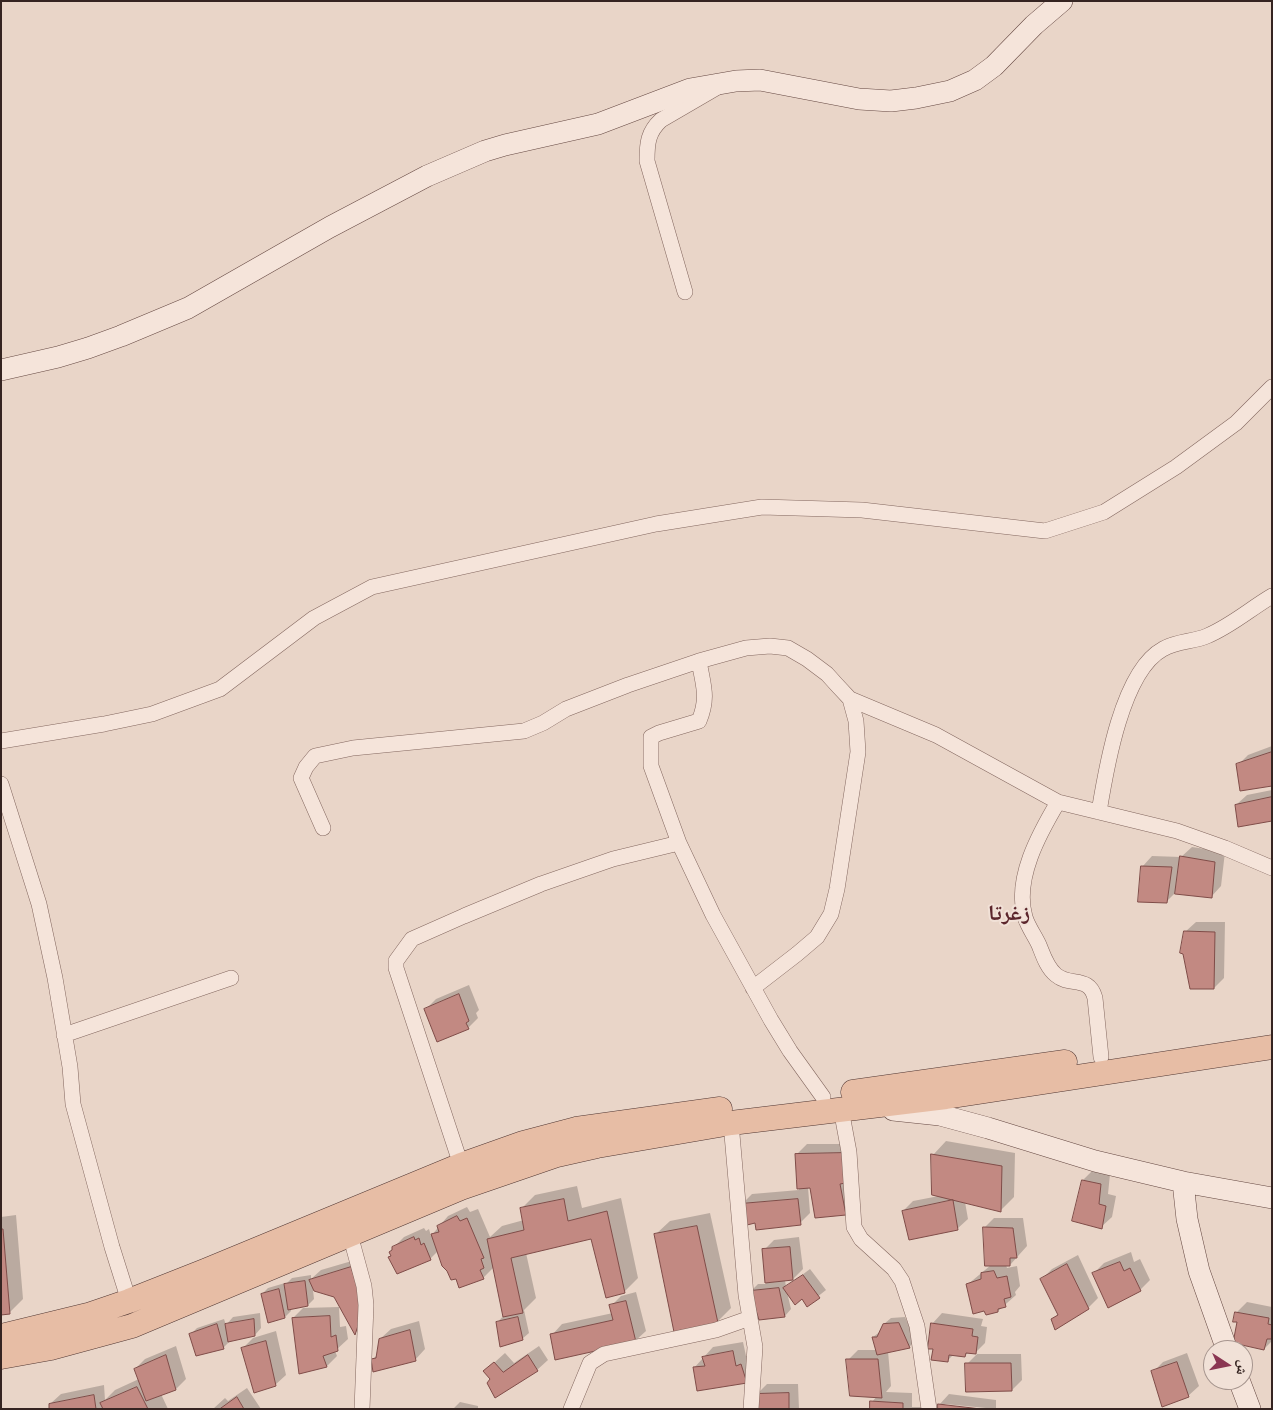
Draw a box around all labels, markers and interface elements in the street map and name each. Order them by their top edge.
district label: زغرتا [988,903,1030,929]
north arrow [1203,1340,1253,1390]
text: ش [1231,1358,1254,1377]

